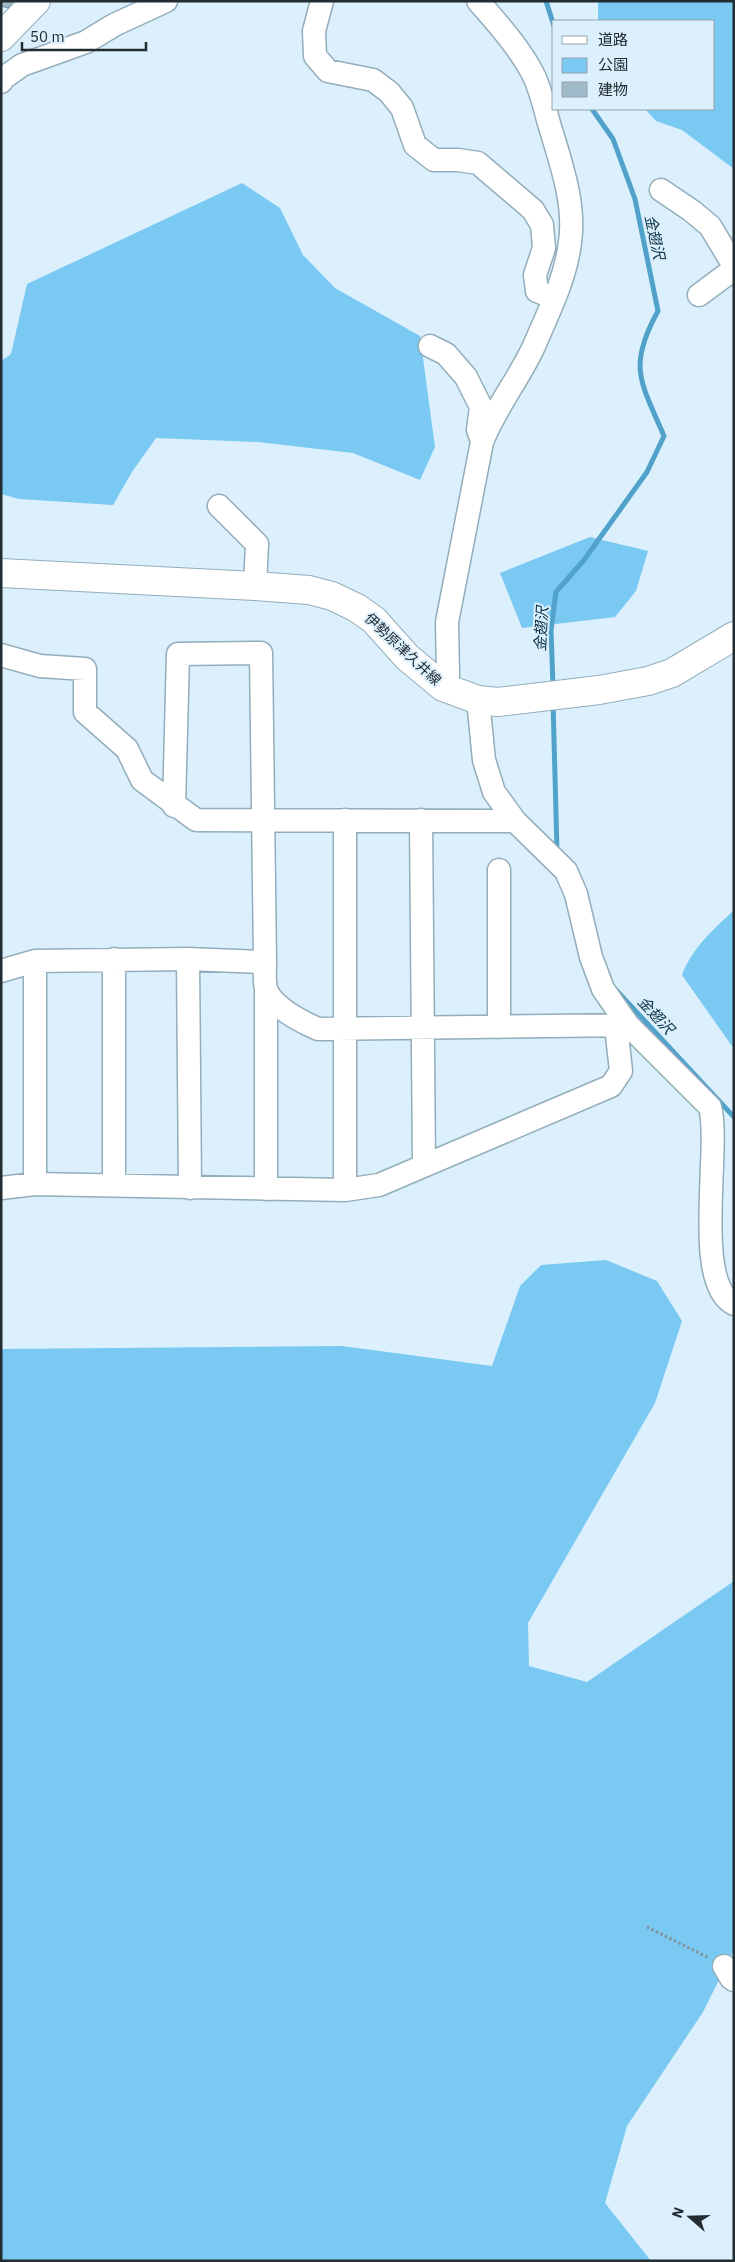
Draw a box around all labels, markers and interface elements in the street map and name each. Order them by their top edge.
scale bar [22,20,146,52]
legend [552,20,715,110]
text: 50 m [30,27,65,46]
text: 道路 [598,30,628,49]
text: 公園 [598,55,628,74]
text: 建物 [598,80,628,99]
water label: 金翅沢 [641,213,669,263]
water label: 金翅沢 [530,604,552,652]
street label: 伊勢原津久井線 [361,609,445,689]
water label: 金翅沢 [634,992,680,1039]
north arrow [665,2192,715,2242]
text: N [668,2205,688,2220]

